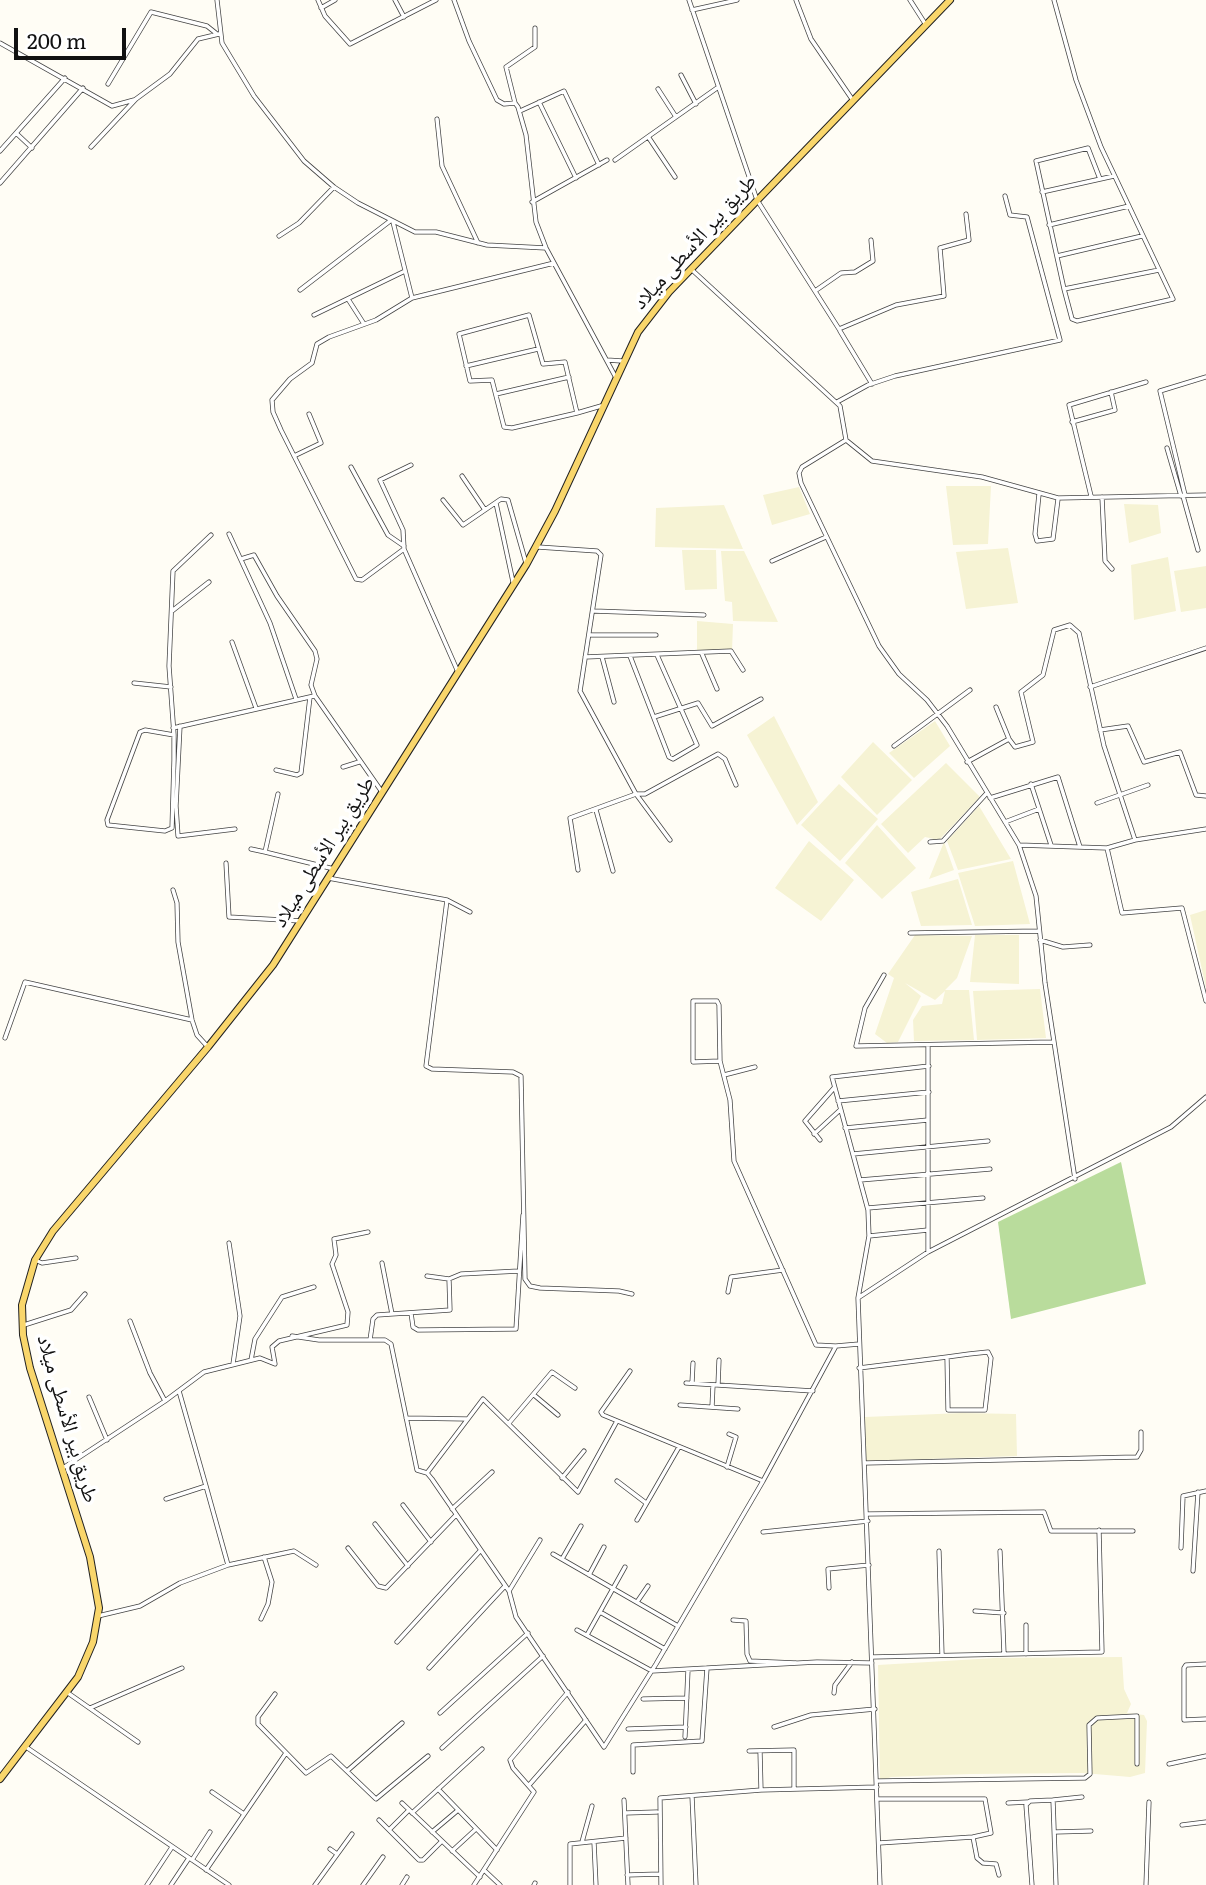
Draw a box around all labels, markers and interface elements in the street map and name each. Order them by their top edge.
scale bar [18,14,130,58]
text: 200 m [27,24,87,55]
street label: طريق بير الأسطى ميلاد [628,169,762,315]
street label: طريق بير الأسطى ميلاد [267,772,381,932]
street label: طريق بير الأسطى ميلاد [31,1332,103,1506]

